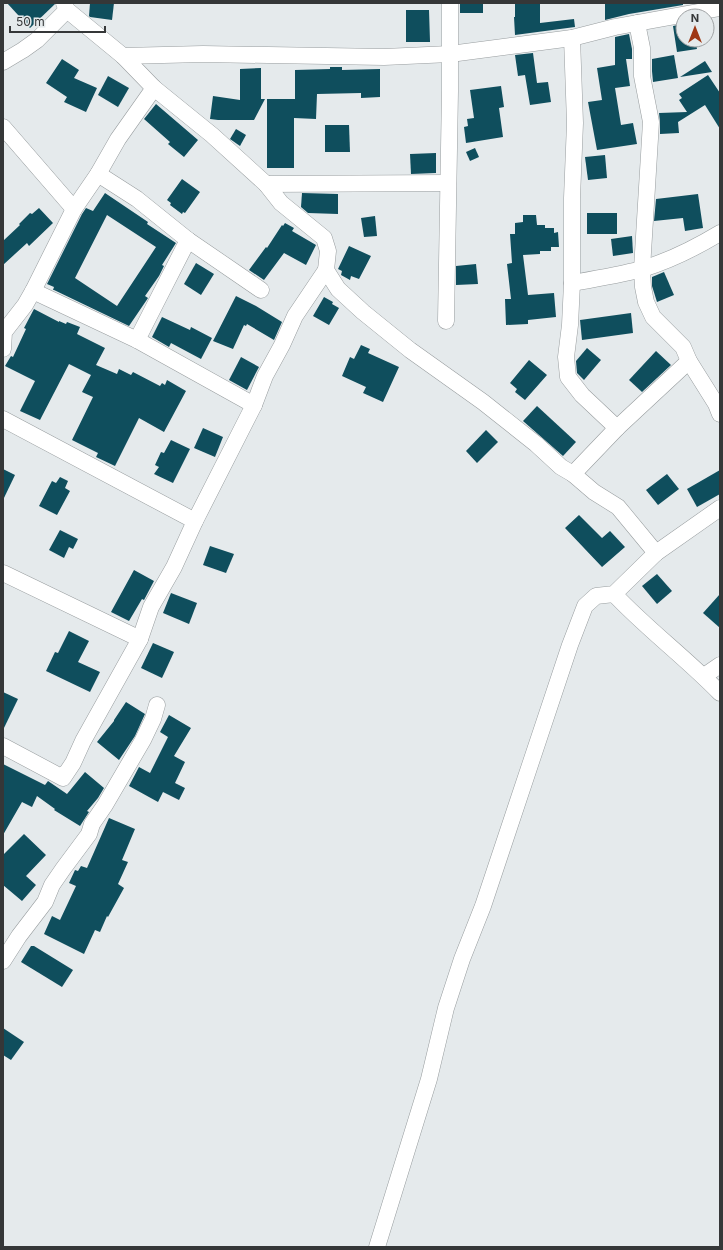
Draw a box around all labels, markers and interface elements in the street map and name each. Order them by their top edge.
scale bar [10,8,105,34]
north arrow [675,8,715,48]
text: N [691,11,699,25]
text: 50 m [16,14,45,29]

